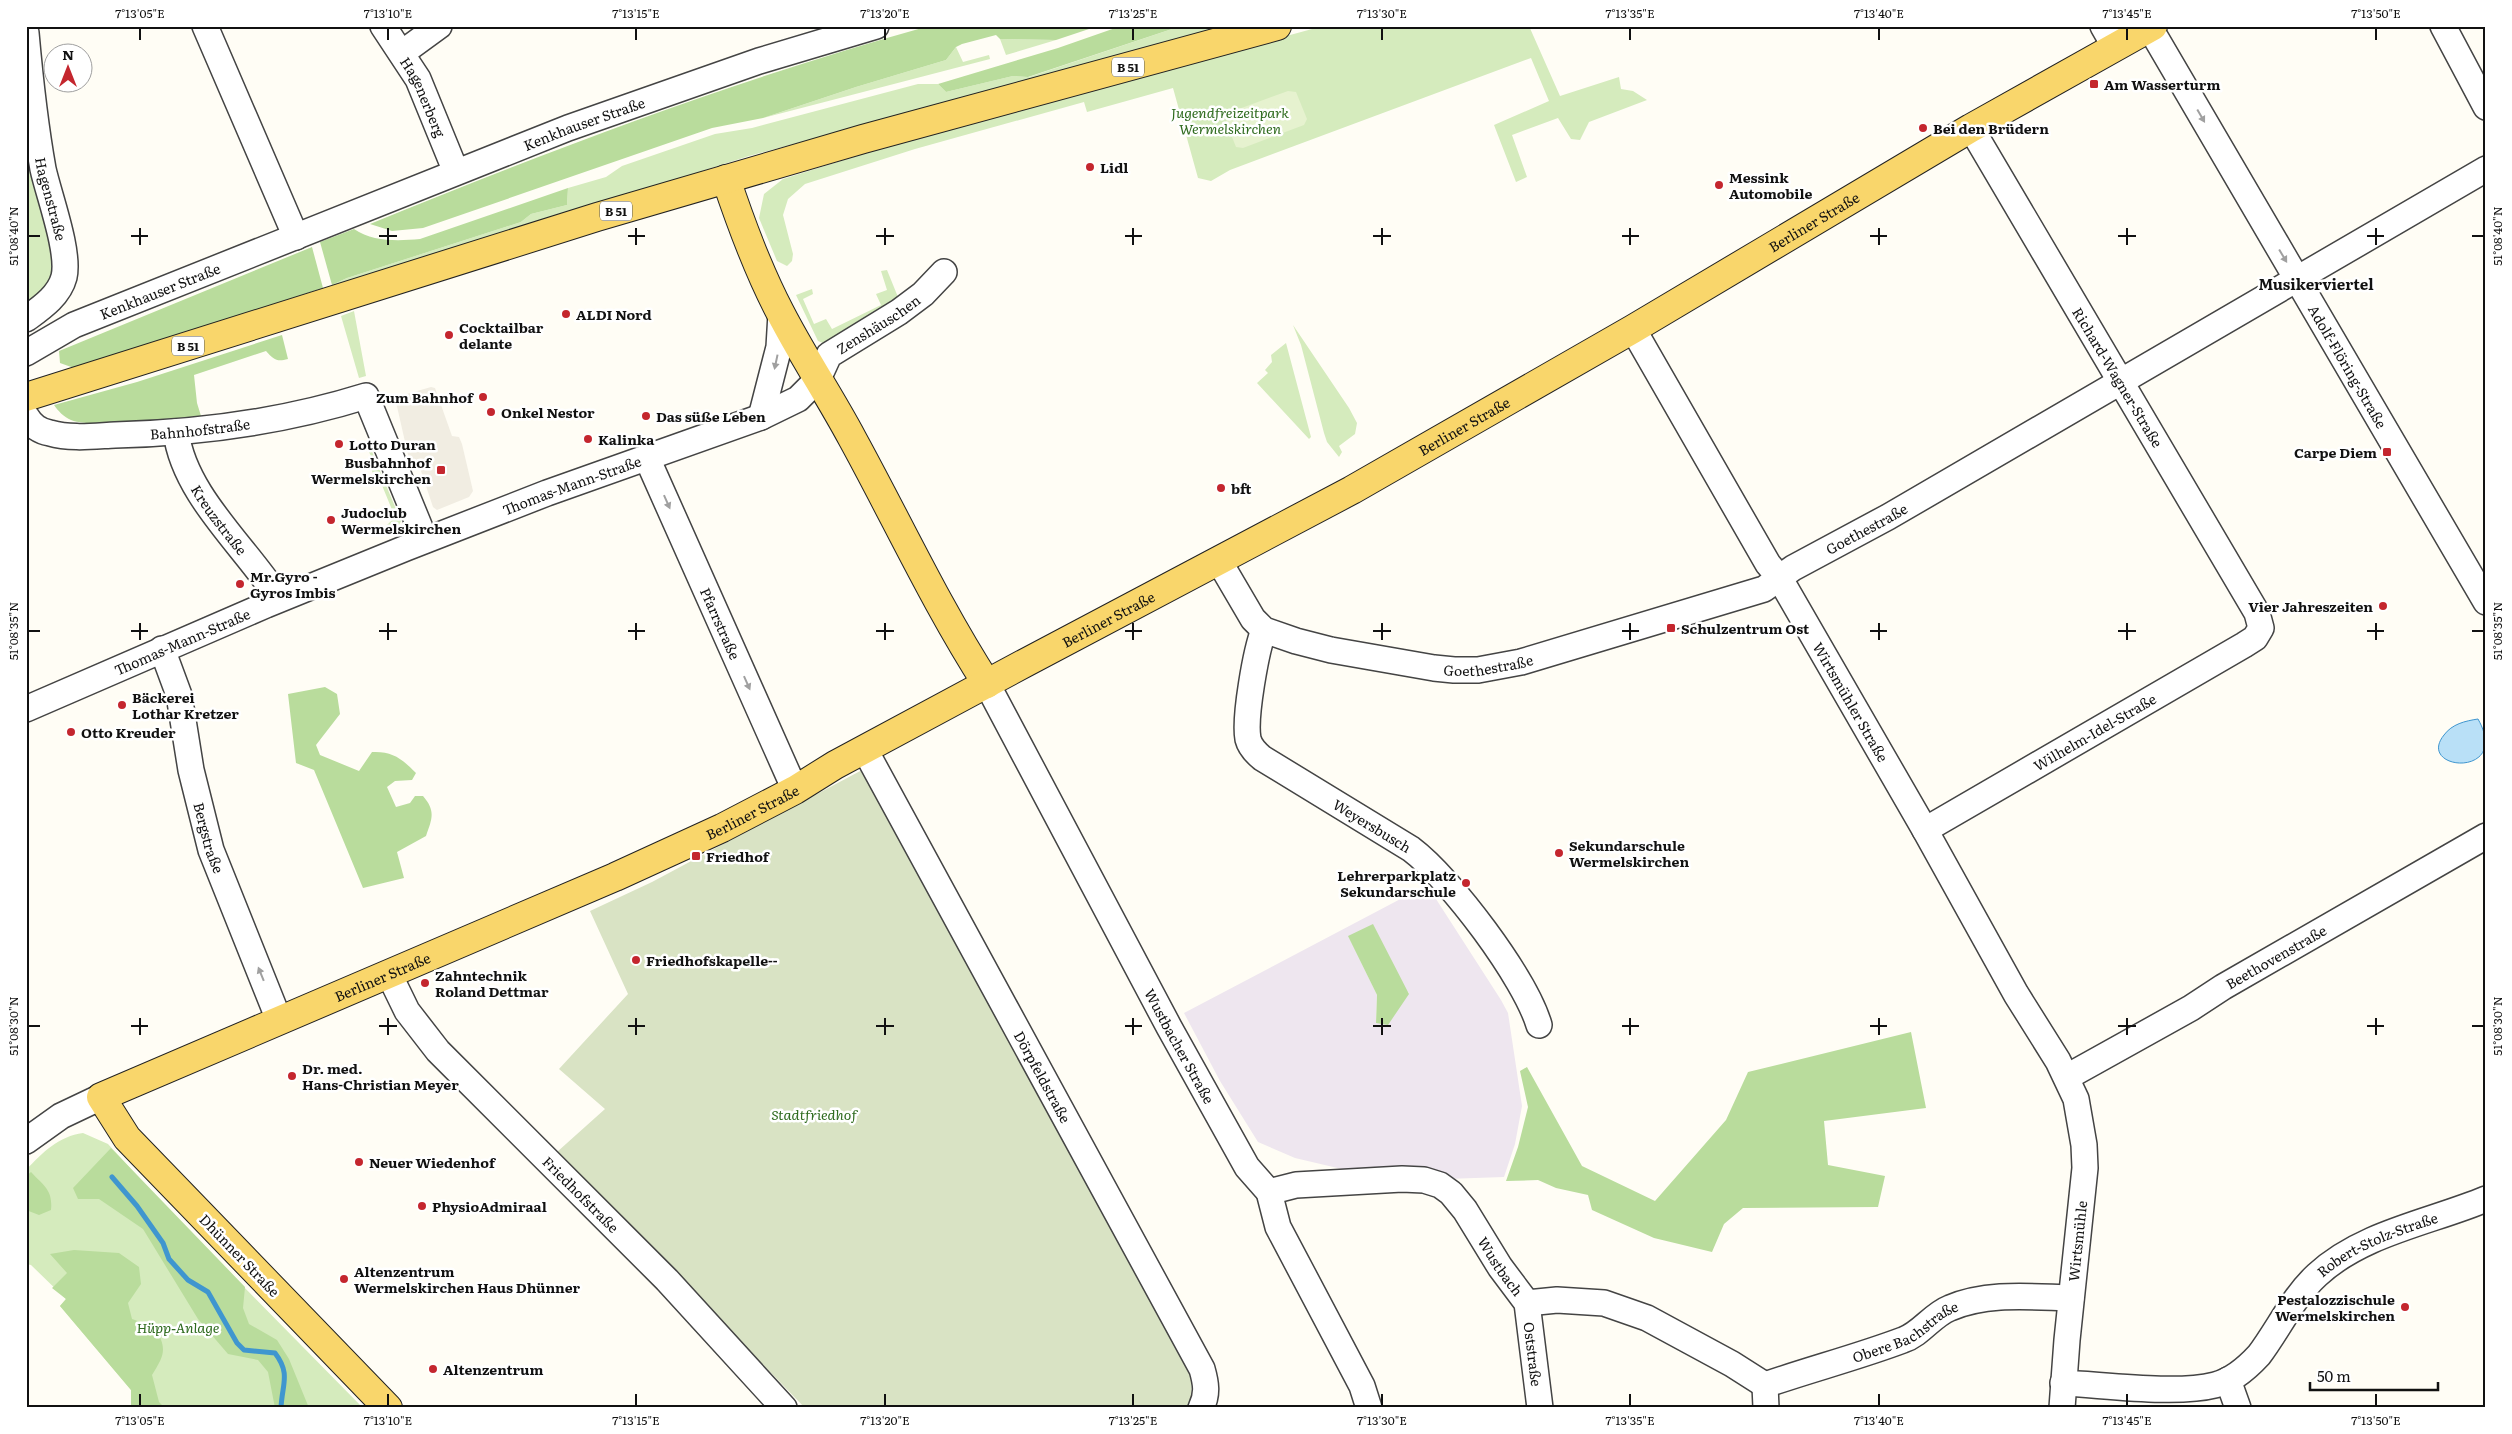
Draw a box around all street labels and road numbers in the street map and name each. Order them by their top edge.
street label: Hagenerberg [396,53,451,140]
road number: B 51 [1112,58,1144,76]
street label: Kenkhauser Straße [520,92,647,155]
street label: Hagenstraße [31,156,72,242]
street label: Berliner Straße [1765,187,1863,256]
road number: B 51 [600,202,632,220]
street label: Kenkhauser Straße [97,258,223,324]
street label: Zenshäuschen [832,290,924,358]
street label: Adolf-Flöring-Straße [2304,301,2392,432]
street label: Richard-Wagner-Straße [2068,303,2168,451]
road number: B 51 [172,336,204,356]
street label: Berliner Straße [1415,392,1513,460]
street label: Bahnhofstraße [149,413,251,444]
street label: Thomas-Mann-Straße [499,450,644,519]
street label: Kreuzstraße [187,481,252,559]
street label: Goethestraße [1822,498,1911,559]
street label: Pfarrstraße [696,584,745,663]
street label: Berliner Straße [1058,586,1158,652]
street label: Thomas-Mann-Straße [111,603,253,680]
street label: Wirtsmühler Straße [1809,638,1893,765]
street label: Goethestraße [1443,649,1535,680]
street label: Wilhelm-Idel-Straße [2030,688,2160,775]
street label: Berliner Straße [702,780,802,844]
street label: Weyersbusch [1329,794,1415,857]
street label: Bergstraße [189,800,229,876]
street label: Beethovenstraße [2222,920,2330,994]
street label: Berliner Straße [331,947,433,1006]
street label: Wustbacher Straße [1140,985,1220,1107]
street label: Dörpfeldstraße [1010,1027,1076,1126]
street label: Friedhofstraße [538,1151,624,1237]
street label: Wirtsmühle [2063,1200,2091,1282]
street label: Robert-Stolz-Straße [2312,1207,2440,1281]
street label: Dhünner Straße [195,1209,285,1301]
street label: Wustbach [1474,1233,1528,1300]
street label: Obere Bachstraße [1850,1296,1961,1367]
street label: Oststraße [1519,1321,1547,1388]

